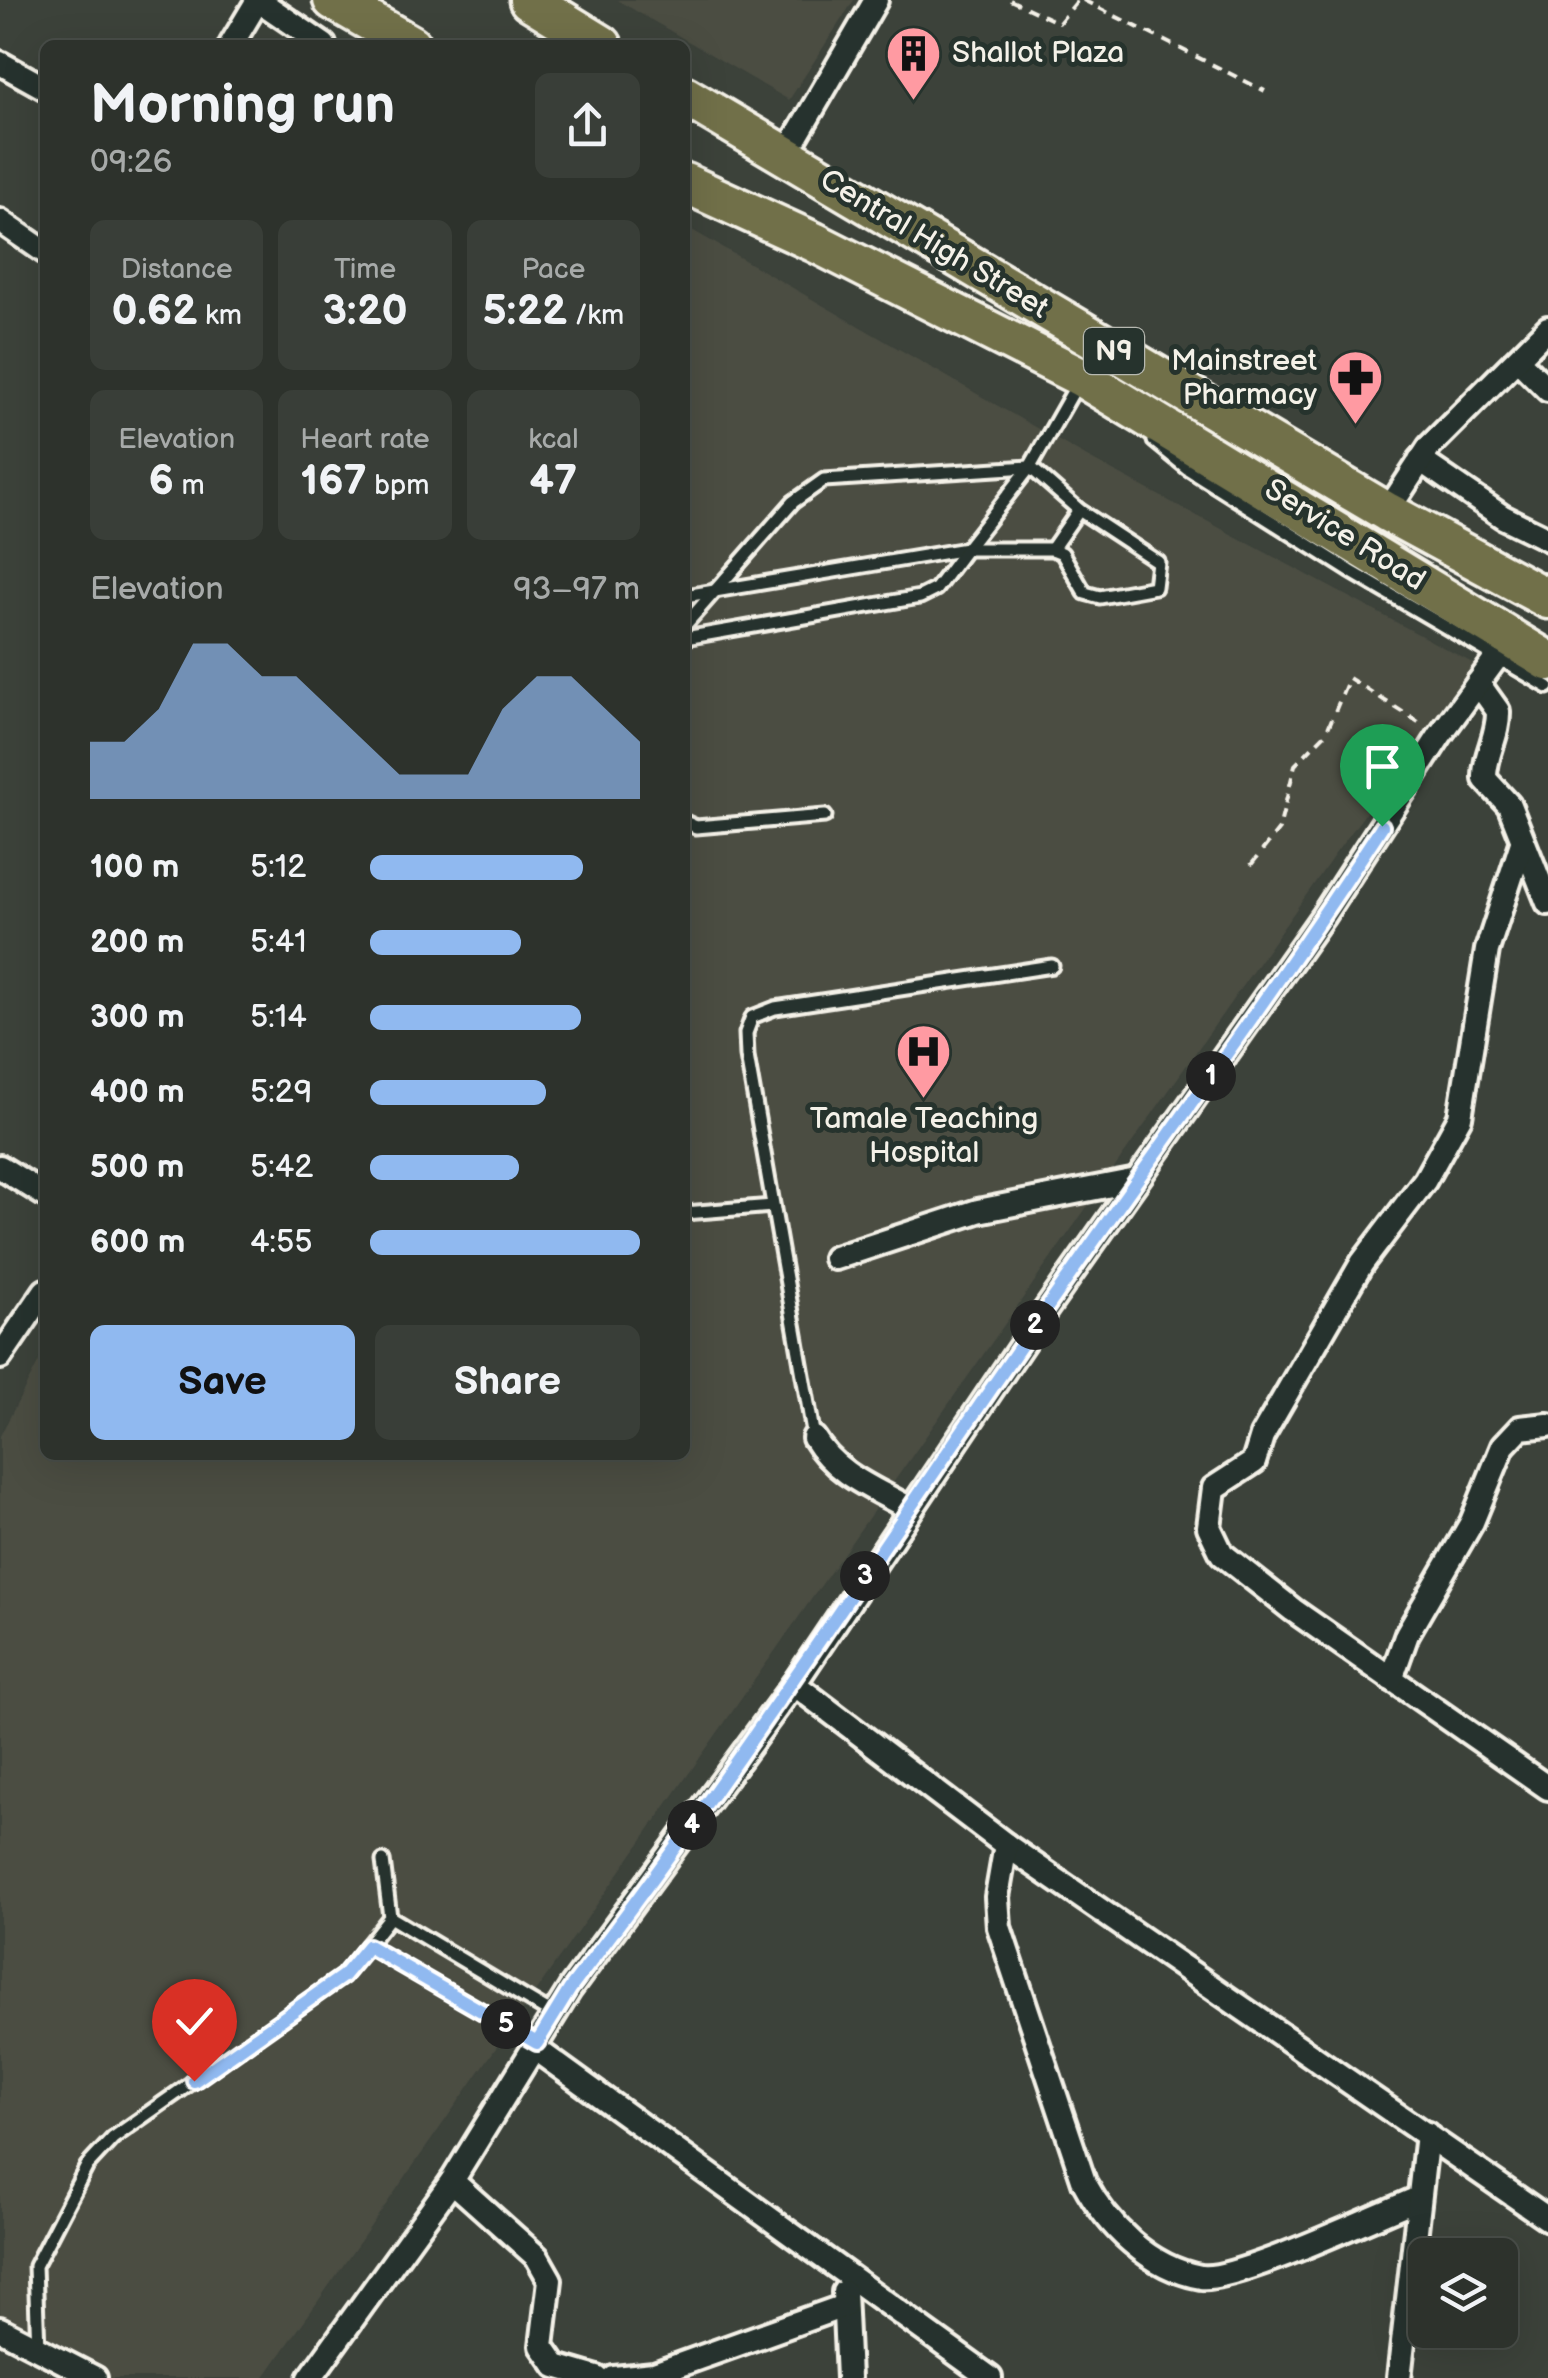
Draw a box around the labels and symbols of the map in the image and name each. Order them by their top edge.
building icon: Shallot Plaza [883,23,943,102]
place label: Shallot Plaza [952,35,1124,71]
street label: Central High Street [813,162,1055,326]
road number: N9 [1084,328,1144,374]
place label: Mainstreet Pharmacy [1171,343,1317,413]
pharmacy icon: Mainstreet Pharmacy [1326,348,1386,427]
street label: Service Road [1258,471,1432,599]
pin [1340,724,1425,827]
hospital icon: Tamale Teaching Hospital [894,1021,954,1100]
pin: 1 [1186,1051,1236,1101]
place label: Tamale Teaching Hospital [810,1101,1038,1171]
pin: 2 [1010,1300,1060,1350]
pin: 3 [840,1551,890,1601]
pin: 4 [667,1800,717,1850]
pin [152,1979,237,2082]
pin: 5 [481,1999,531,2049]

